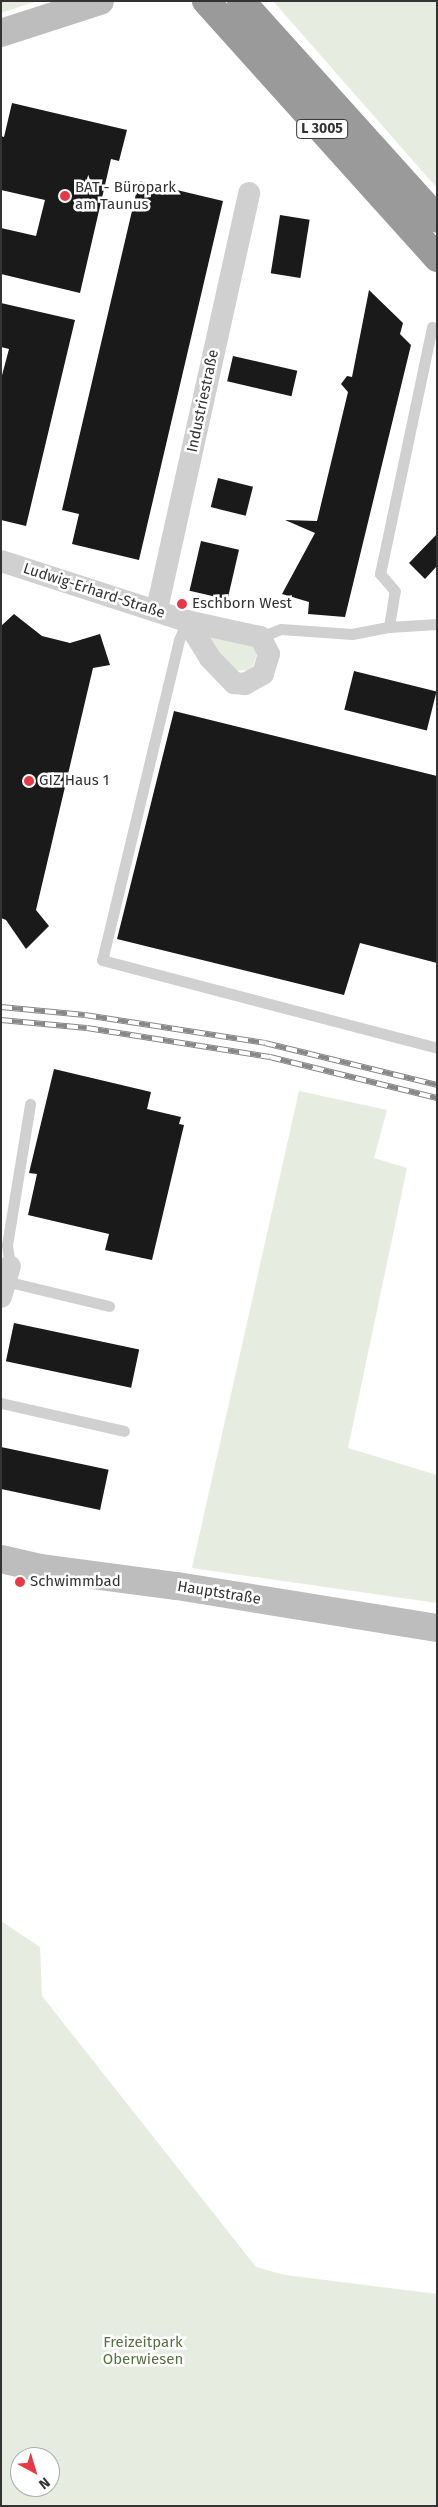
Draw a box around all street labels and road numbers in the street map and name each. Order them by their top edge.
road number: L 3005 [296,118,348,140]
street label: Industriestraße [183,348,223,454]
street label: Ludwig-Erhard-Straße [21,560,167,622]
street label: Hauptstraße [176,1578,262,1608]

